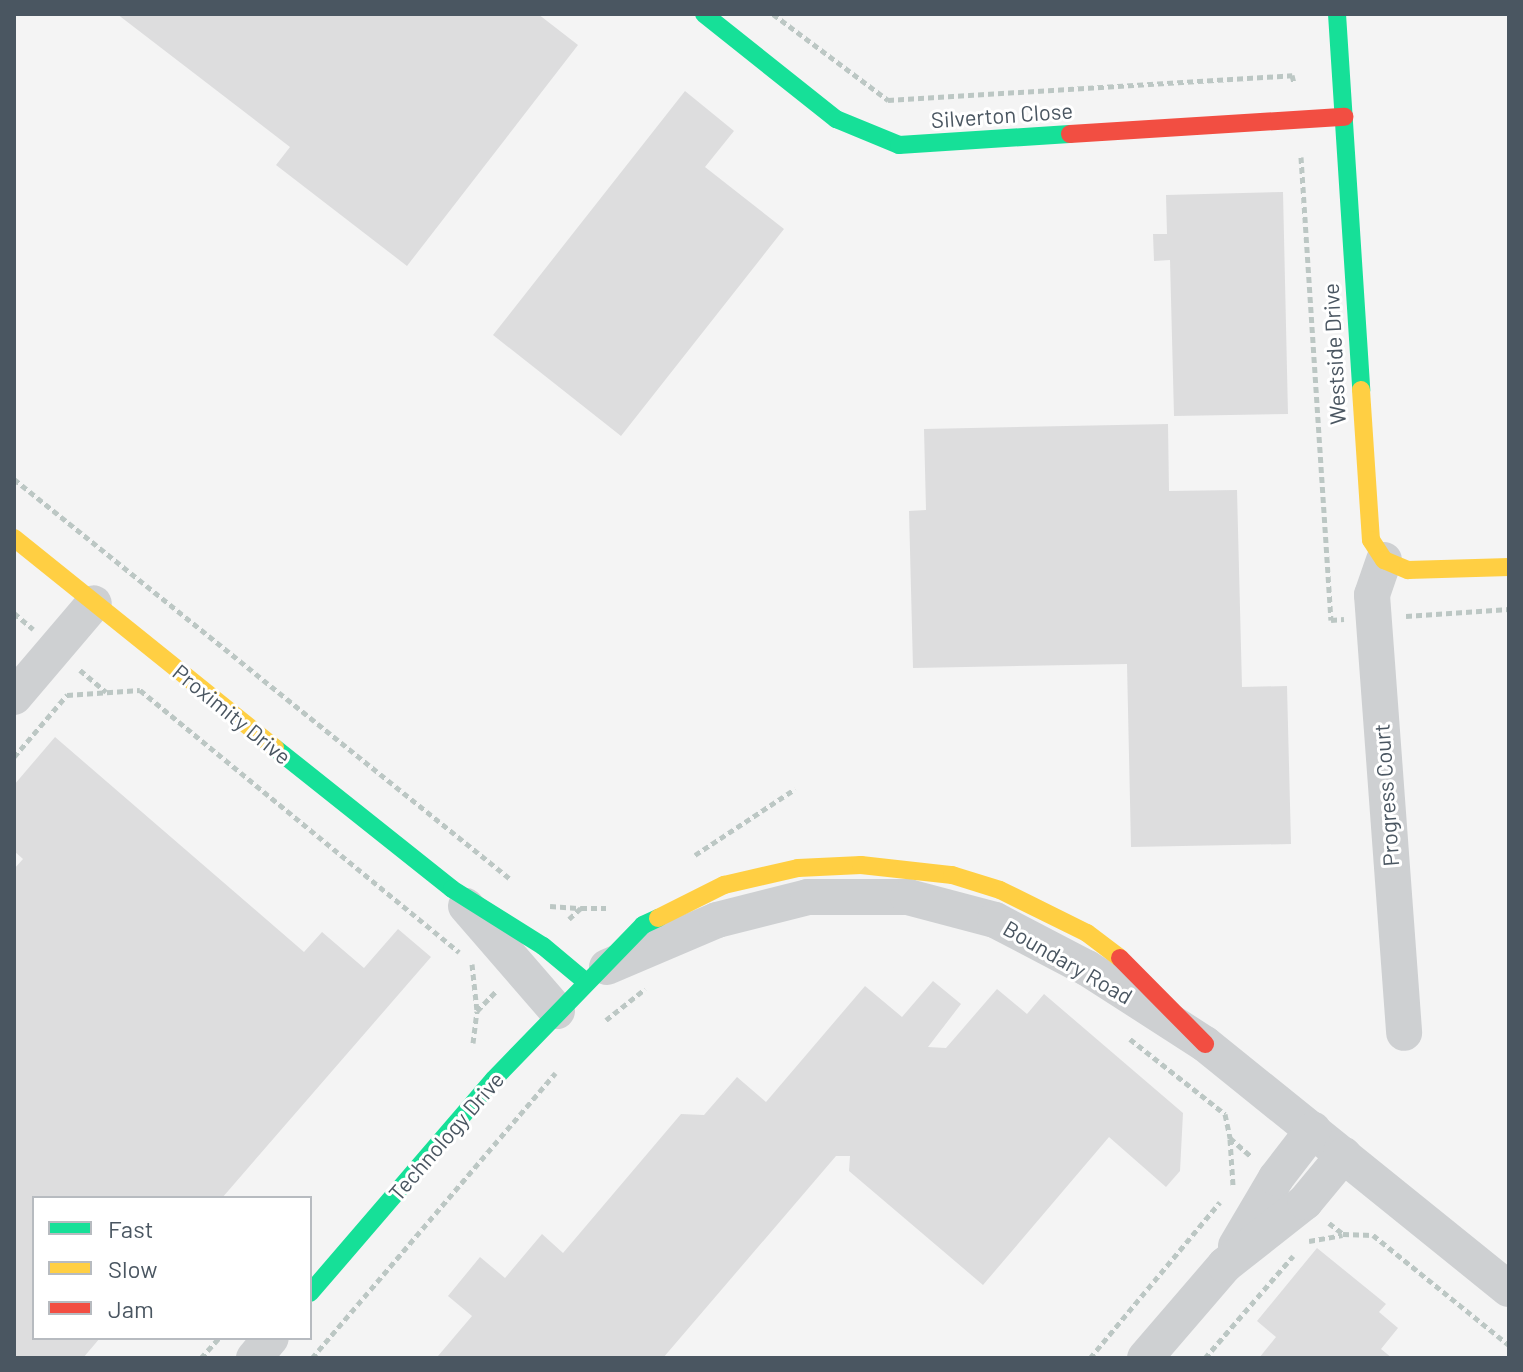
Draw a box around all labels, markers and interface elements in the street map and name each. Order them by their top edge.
street label: Silverton Close [930,97,1074,133]
street label: Westside Drive [1317,283,1351,425]
street label: Proximity Drive [168,658,296,770]
street label: Progress Court [1368,723,1404,867]
street label: Boundary Road [999,914,1137,1010]
street label: Technology Drive [383,1066,509,1206]
legend [32,1196,312,1340]
text: Fast [108,1214,153,1243]
text: Slow [108,1254,157,1283]
text: Jam [108,1294,154,1323]

